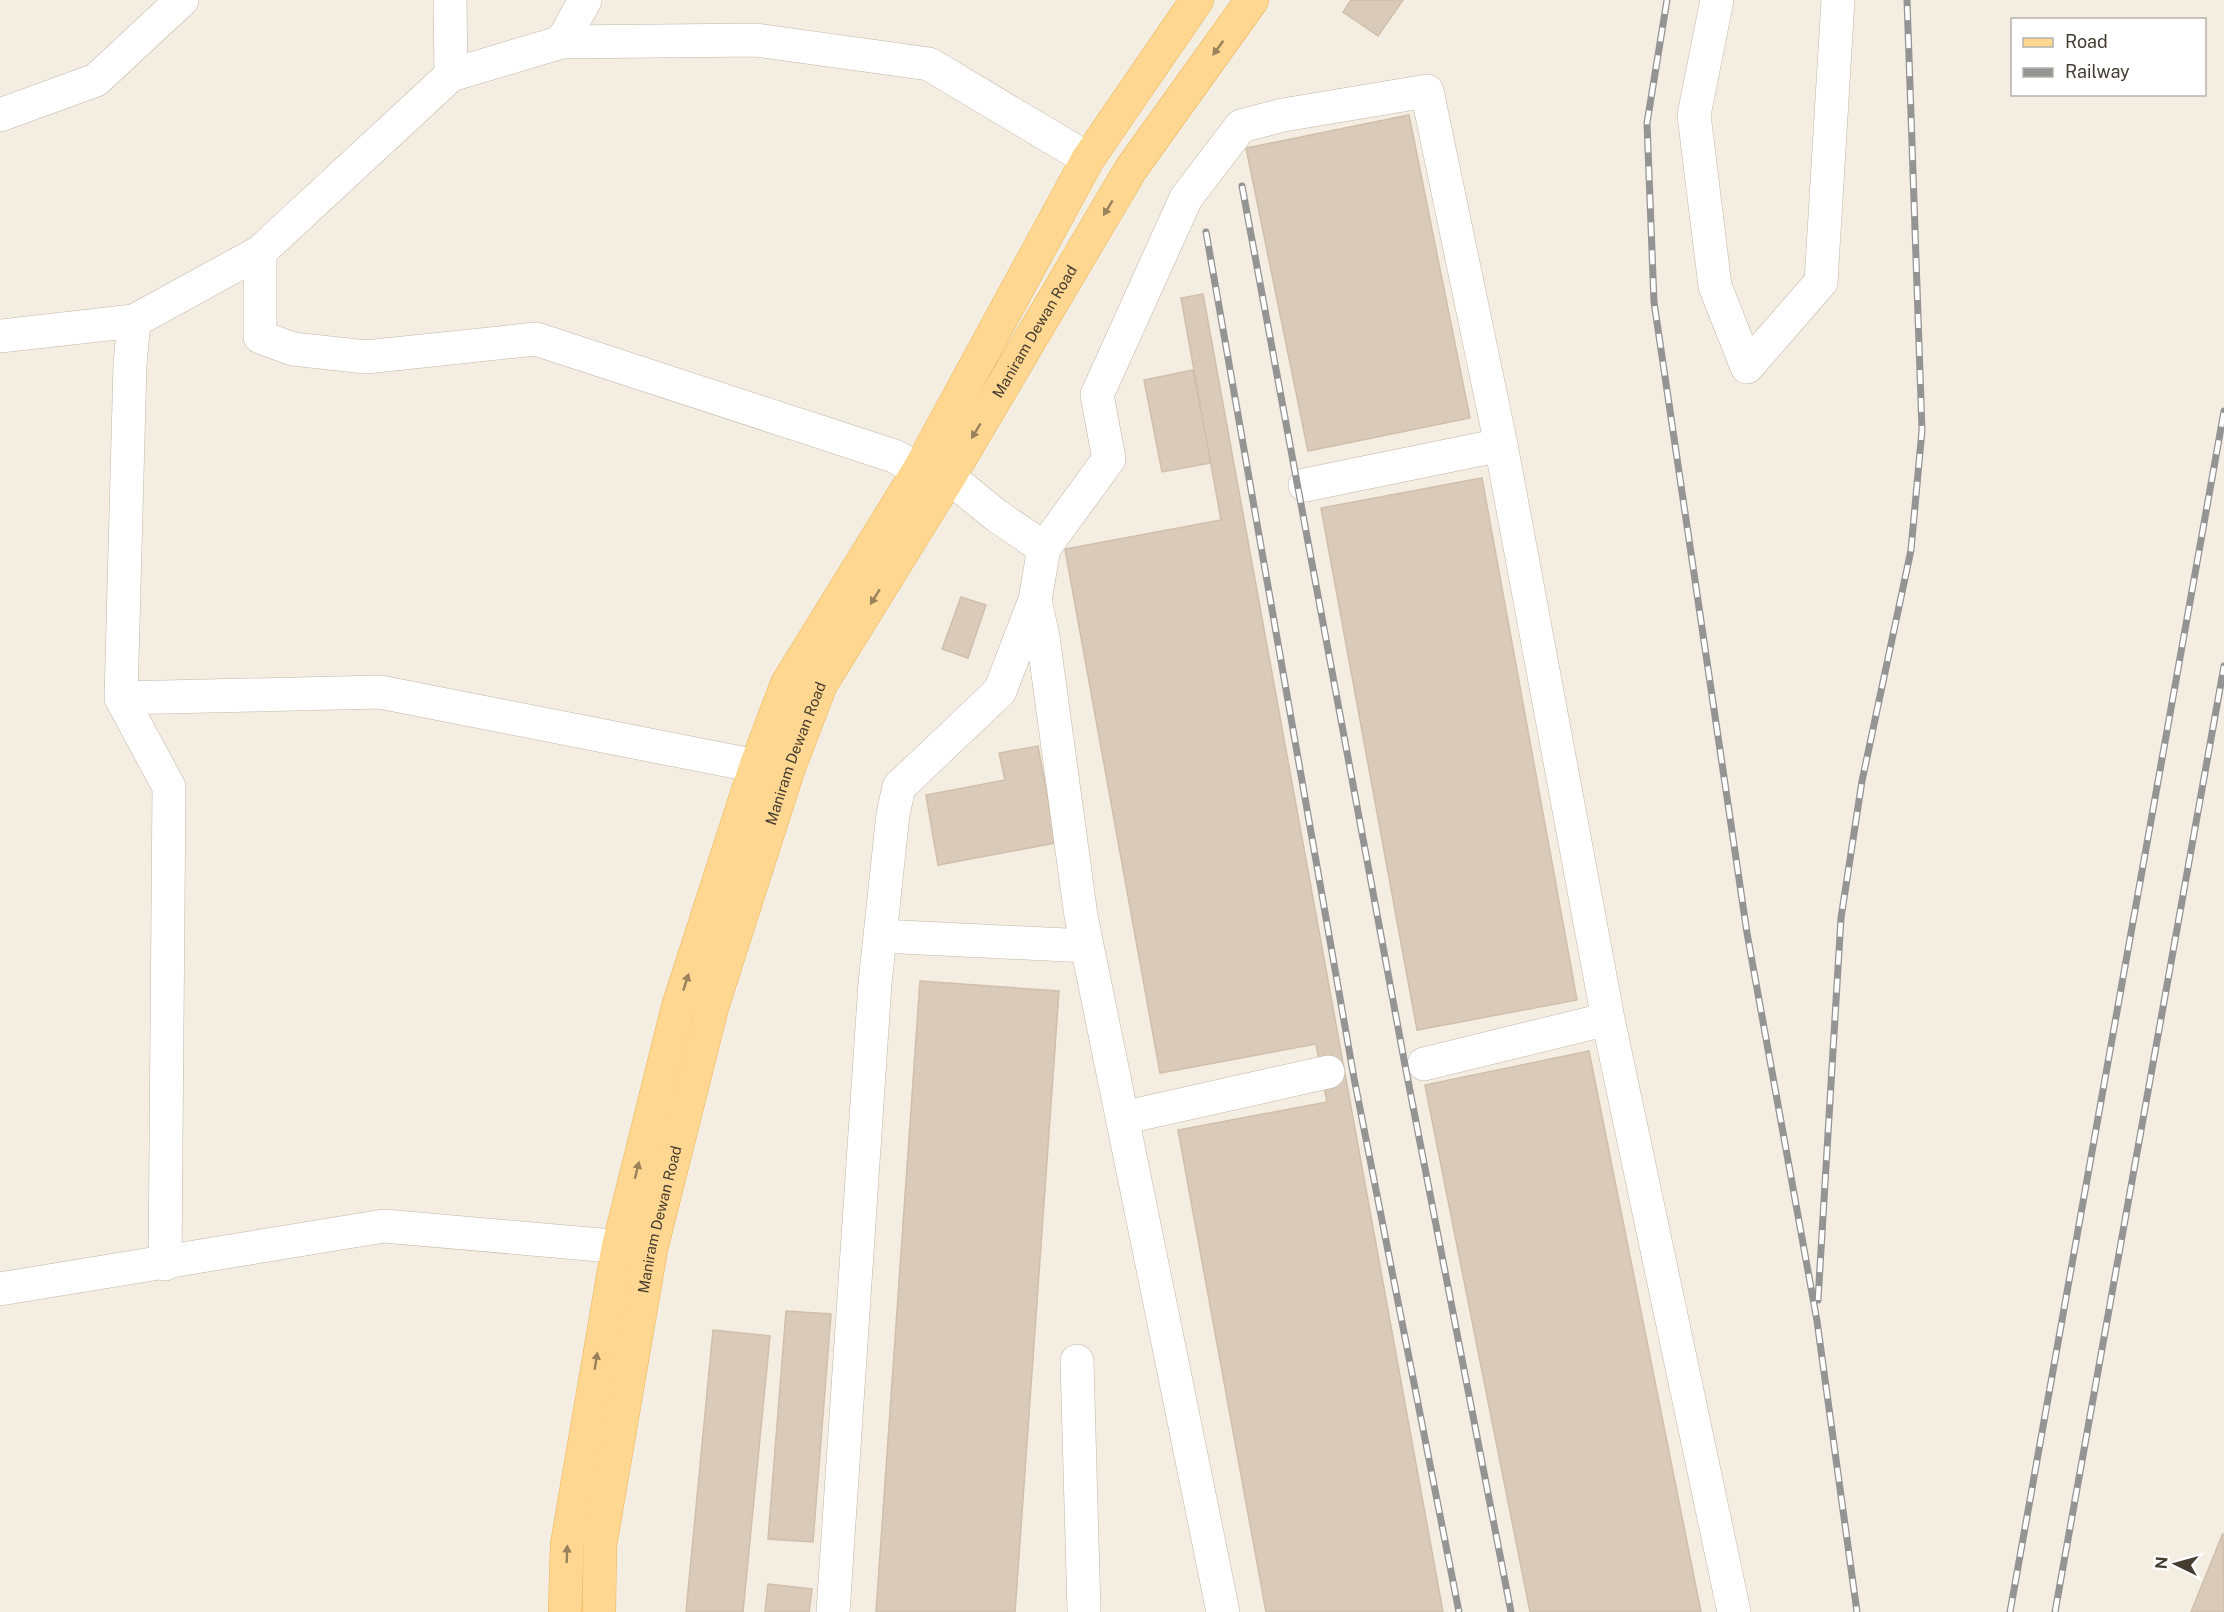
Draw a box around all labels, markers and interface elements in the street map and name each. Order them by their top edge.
legend [2011,18,2206,96]
text: Road [2065,31,2108,52]
one-way arrow [1212,39,1224,55]
text: Railway [2065,61,2130,82]
one-way arrow [1103,200,1113,217]
street label: Maniram Dewan Road [989,262,1080,401]
one-way arrow [971,423,982,439]
one-way arrow [869,589,880,605]
street label: Maniram Dewan Road [762,679,829,827]
one-way arrow [682,973,691,991]
street label: Maniram Dewan Road [635,1144,685,1295]
one-way arrow [633,1161,643,1179]
one-way arrow [592,1351,601,1370]
north arrow [2146,1534,2206,1594]
one-way arrow [562,1544,571,1563]
text: N [2152,1556,2172,1570]

